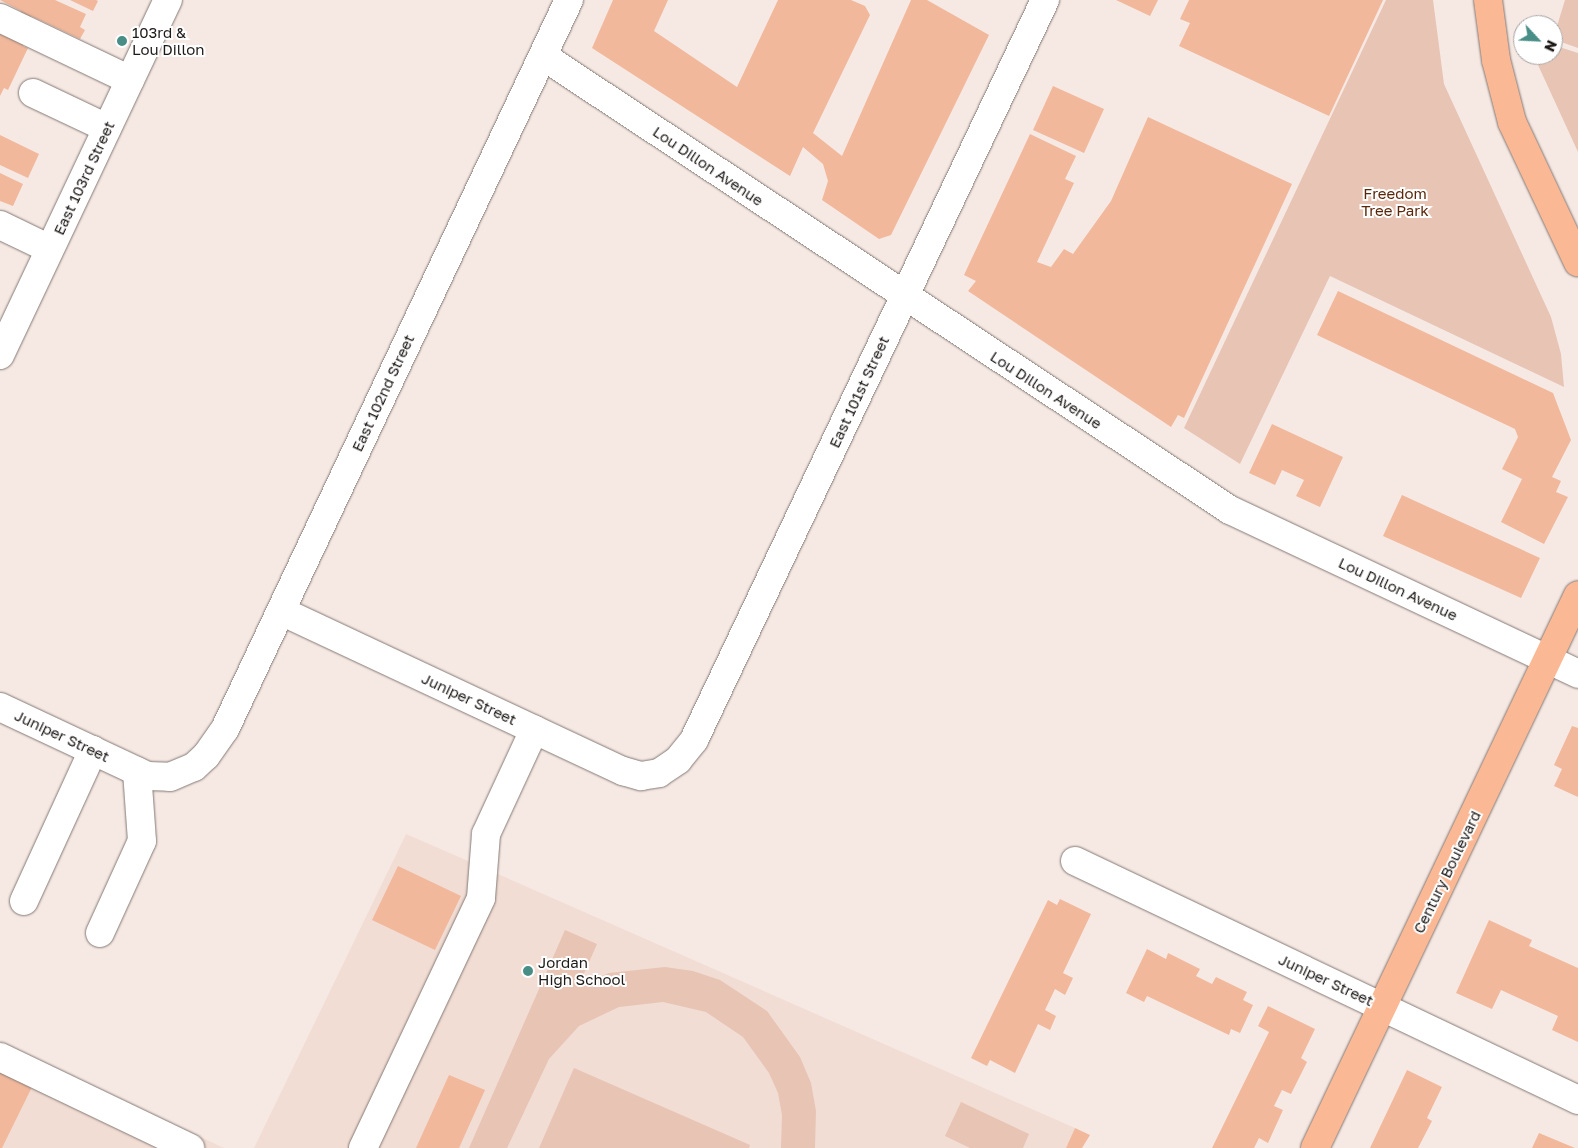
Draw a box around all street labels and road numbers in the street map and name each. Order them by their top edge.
street label: East 103rd Street [50,118,118,238]
street label: Lou Dillon Avenue [649,122,767,210]
street label: East 102nd Street [348,332,418,454]
street label: East 101st Street [825,333,893,451]
street label: Lou Dillon Avenue [987,347,1105,433]
street label: Lou Dillon Avenue [1336,554,1460,624]
street label: Juniper Street [419,669,519,729]
street label: Juniper Street [12,706,112,766]
street label: Century Boulevard [1410,808,1484,936]
street label: Juniper Street [1276,950,1376,1010]

